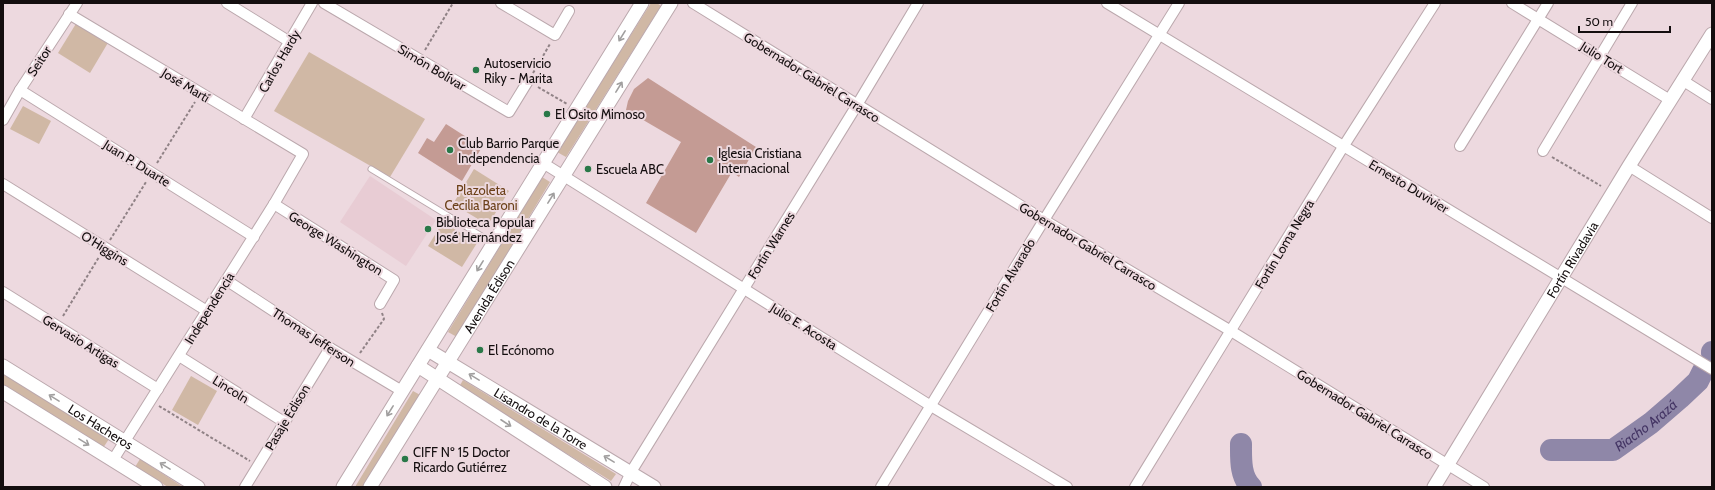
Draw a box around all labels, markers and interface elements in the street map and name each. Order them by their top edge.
scale bar [1579,8,1670,34]
text: 50 m [1585,14,1613,29]
street label: Carlos Hardy [255,26,304,95]
street label: Gobernador Gabriel Carrasco [741,29,883,125]
one-way arrow [617,30,625,42]
street label: Julio Tort [1577,37,1627,77]
street label: Simón Bolívar [395,40,470,94]
street label: Seitor [23,42,55,79]
place label: Autoservicio Riky - Marita [484,55,553,86]
street label: José Martí [158,64,213,106]
marker: Autoservicio Riky - Marita [471,65,481,75]
one-way arrow [615,82,623,93]
place label: El Osito Mimoso [555,106,645,122]
marker: El Osito Mimoso [542,109,552,119]
place label: Club Barrio Parque Independencia [458,135,560,166]
street label: Juan P. Duarte [100,136,174,190]
marker: Club Barrio Parque Independencia [445,145,455,155]
place label: Iglesia Cristiana Internacional [718,145,802,176]
marker: Iglesia Cristiana Internacional [705,155,715,165]
street label: Ernesto Duvivier [1366,156,1453,217]
place label: Escuela ABC [596,161,664,177]
marker: Escuela ABC [583,164,593,174]
park label: Plazoleta Cecilia Baroni [444,182,518,213]
one-way arrow [547,192,555,204]
street label: Fortín Loma Negra [1251,196,1317,292]
street label: Gobernador Gabriel Carrasco [1016,199,1160,293]
street label: George Washington [286,208,386,278]
street label: Fortín Warnes [744,208,798,282]
place label: Biblioteca Popular José Hernández [435,214,535,245]
street label: Fortín Rivadavia [1543,218,1602,301]
marker: Biblioteca Popular José Hernández [423,224,433,234]
street label: O'Higgins [78,227,132,269]
street label: Fortín Alvarado [982,235,1038,315]
street label: Avenida Édison [460,256,518,336]
one-way arrow [475,260,483,272]
street label: Independencia [181,269,238,347]
street label: Julio E. Acosta [767,299,841,353]
street label: Thomas Jefferson [269,304,359,370]
street label: Gervasio Artigas [40,311,123,371]
place label: El Ecónomo [488,342,554,358]
marker: El Ecónomo [475,345,485,355]
street label: Gobernador Gabriel Carrasco [1294,366,1436,462]
street label: Lincoln [210,372,252,406]
one-way arrow [469,373,480,381]
street label: Pasaje Édison [260,381,314,453]
street label: Lisandro de la Torre [491,384,591,453]
one-way arrow [49,394,60,402]
water label: Riacho Arazá [1611,395,1681,455]
street label: Los Hacheros [65,401,137,453]
one-way arrow [386,405,394,417]
one-way arrow [500,419,511,427]
one-way arrow [78,438,89,446]
place label: CIFF Nº 15 Doctor Ricardo Gutiérrez [413,444,511,475]
marker: CIFF Nº 15 Doctor Ricardo Gutiérrez [400,454,410,464]
one-way arrow [604,455,615,463]
one-way arrow [159,462,171,470]

